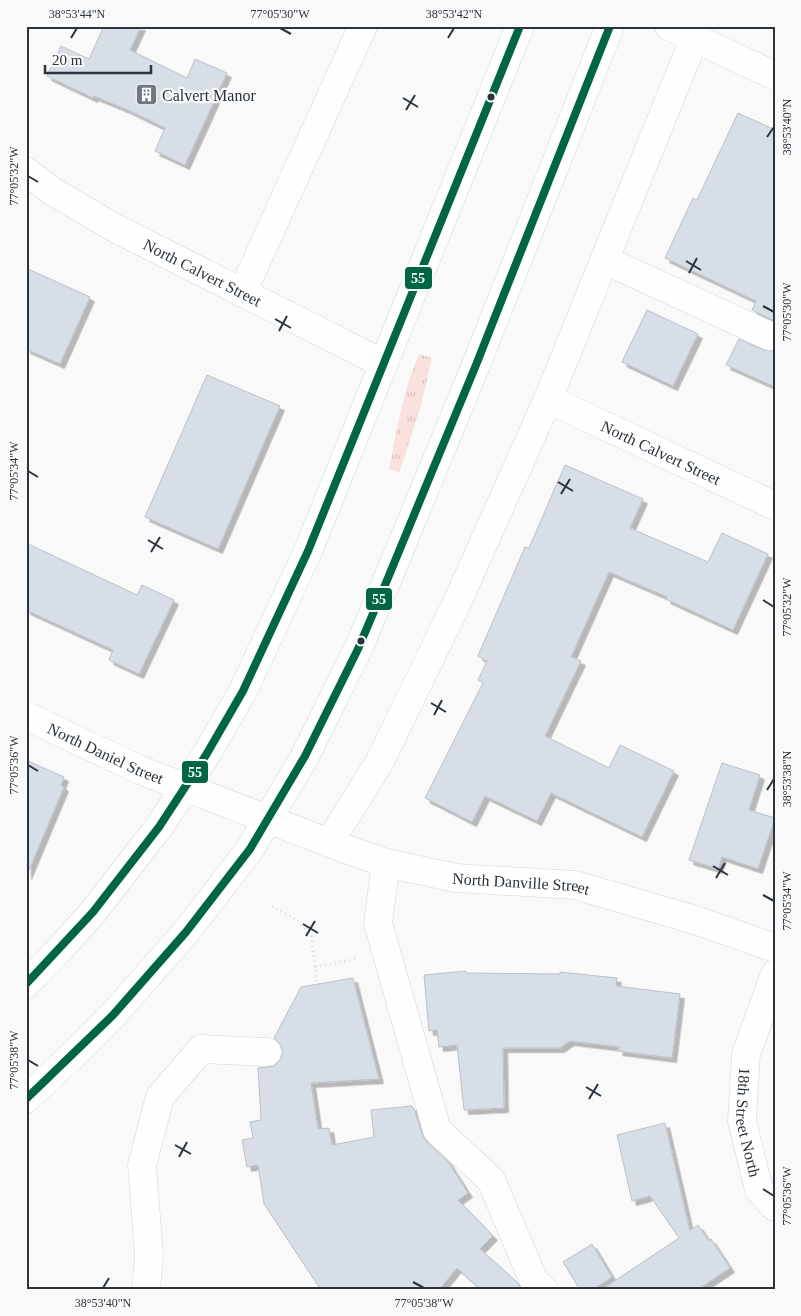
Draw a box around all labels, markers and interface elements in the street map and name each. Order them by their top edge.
text: 38°53'44"N [49,7,106,21]
text: 77°05'30"W [250,7,310,21]
text: 38°53'42"N [426,7,483,21]
scale bar [45,42,151,74]
text: 20 m [52,52,83,68]
building icon: Calvert Manor [134,83,158,107]
place label: Calvert Manor [162,87,256,104]
unlabelled marker [486,92,496,102]
text: 38°53'40"N [780,98,794,155]
text: 77°05'32"W [7,146,21,206]
street label: North Calvert Street [141,236,265,310]
line badge: 55 [404,266,433,290]
text: 55 [411,271,425,286]
text: 77°05'30"W [780,282,794,342]
street label: North Calvert Street [599,417,724,488]
text: 77°05'34"W [7,441,21,501]
text: 77°05'32"W [780,577,794,637]
line badge: 55 [365,587,393,611]
text: 55 [372,592,386,607]
unlabelled marker [356,636,366,646]
street label: North Daniel Street [45,720,166,787]
text: 77°05'36"W [7,735,21,795]
text: 38°53'38"N [780,750,794,807]
line badge: 55 [181,760,209,784]
text: 55 [188,765,202,780]
street label: North Danville Street [452,870,592,898]
text: 77°05'34"W [780,871,794,931]
text: 77°05'38"W [7,1030,21,1090]
street label: 18th Street North [733,1067,763,1179]
text: 77°05'36"W [780,1166,794,1226]
text: 38°53'40"N [75,1296,132,1310]
text: 77°05'38"W [394,1296,454,1310]

